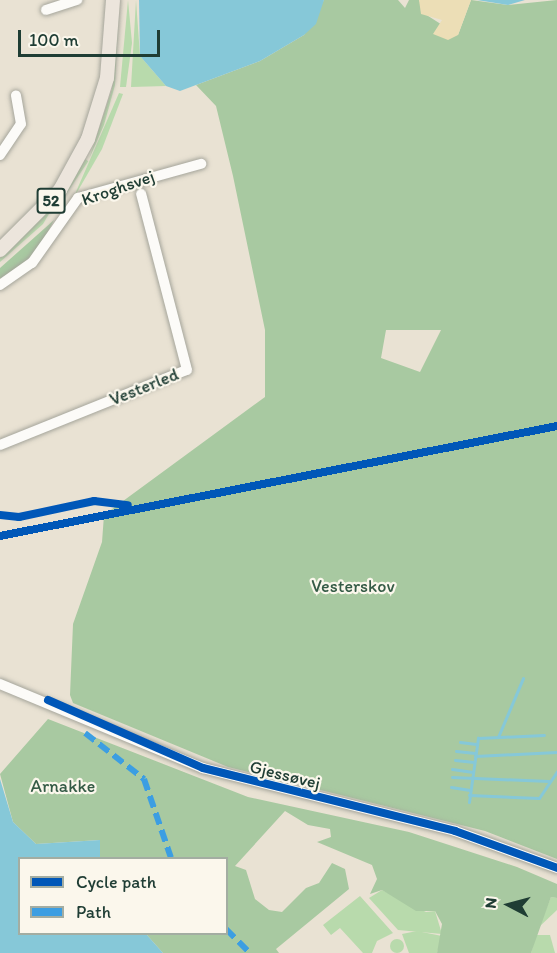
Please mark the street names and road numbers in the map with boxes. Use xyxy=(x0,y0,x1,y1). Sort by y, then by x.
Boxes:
street label: Kroghsvej xyxy=(79,165,157,211)
road number: 52 xyxy=(36,188,66,214)
street label: Vesterled xyxy=(106,363,182,411)
street label: Gjessøvej xyxy=(247,756,323,794)

